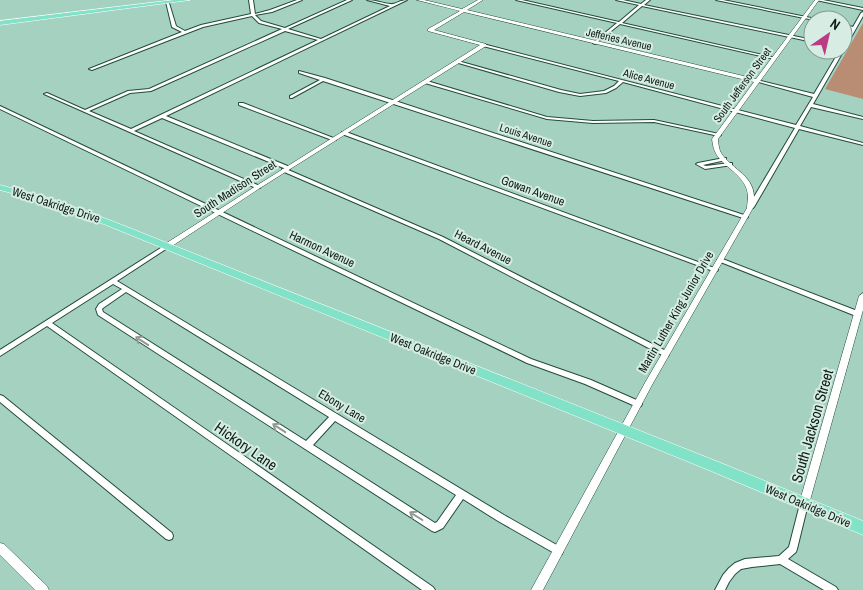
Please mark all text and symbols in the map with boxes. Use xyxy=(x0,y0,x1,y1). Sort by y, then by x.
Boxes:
north arrow xyxy=(803,10,853,60)
text: N xyxy=(827,14,844,34)
street label: Jefferies Avenue xyxy=(585,25,653,53)
street label: South Jefferson Street xyxy=(710,44,774,125)
street label: Alice Avenue xyxy=(621,65,676,93)
street label: Louis Avenue xyxy=(498,120,554,150)
street label: South Madison Street xyxy=(191,156,279,222)
street label: Gowan Avenue xyxy=(499,172,567,210)
street label: West Oakridge Drive xyxy=(10,183,102,227)
street label: Heard Avenue xyxy=(452,226,514,268)
street label: Harmon Avenue xyxy=(287,227,357,271)
street label: Martin Luther King Junior Drive xyxy=(635,248,717,376)
street label: West Oakridge Drive xyxy=(387,329,479,379)
one-way arrow xyxy=(136,336,150,346)
street label: South Jackson Street xyxy=(786,366,838,485)
street label: Ebony Lane xyxy=(315,386,369,426)
street label: Hickory Lane xyxy=(210,417,282,475)
one-way arrow xyxy=(273,423,287,433)
street label: West Oakridge Drive xyxy=(763,481,853,531)
one-way arrow xyxy=(409,511,423,521)

